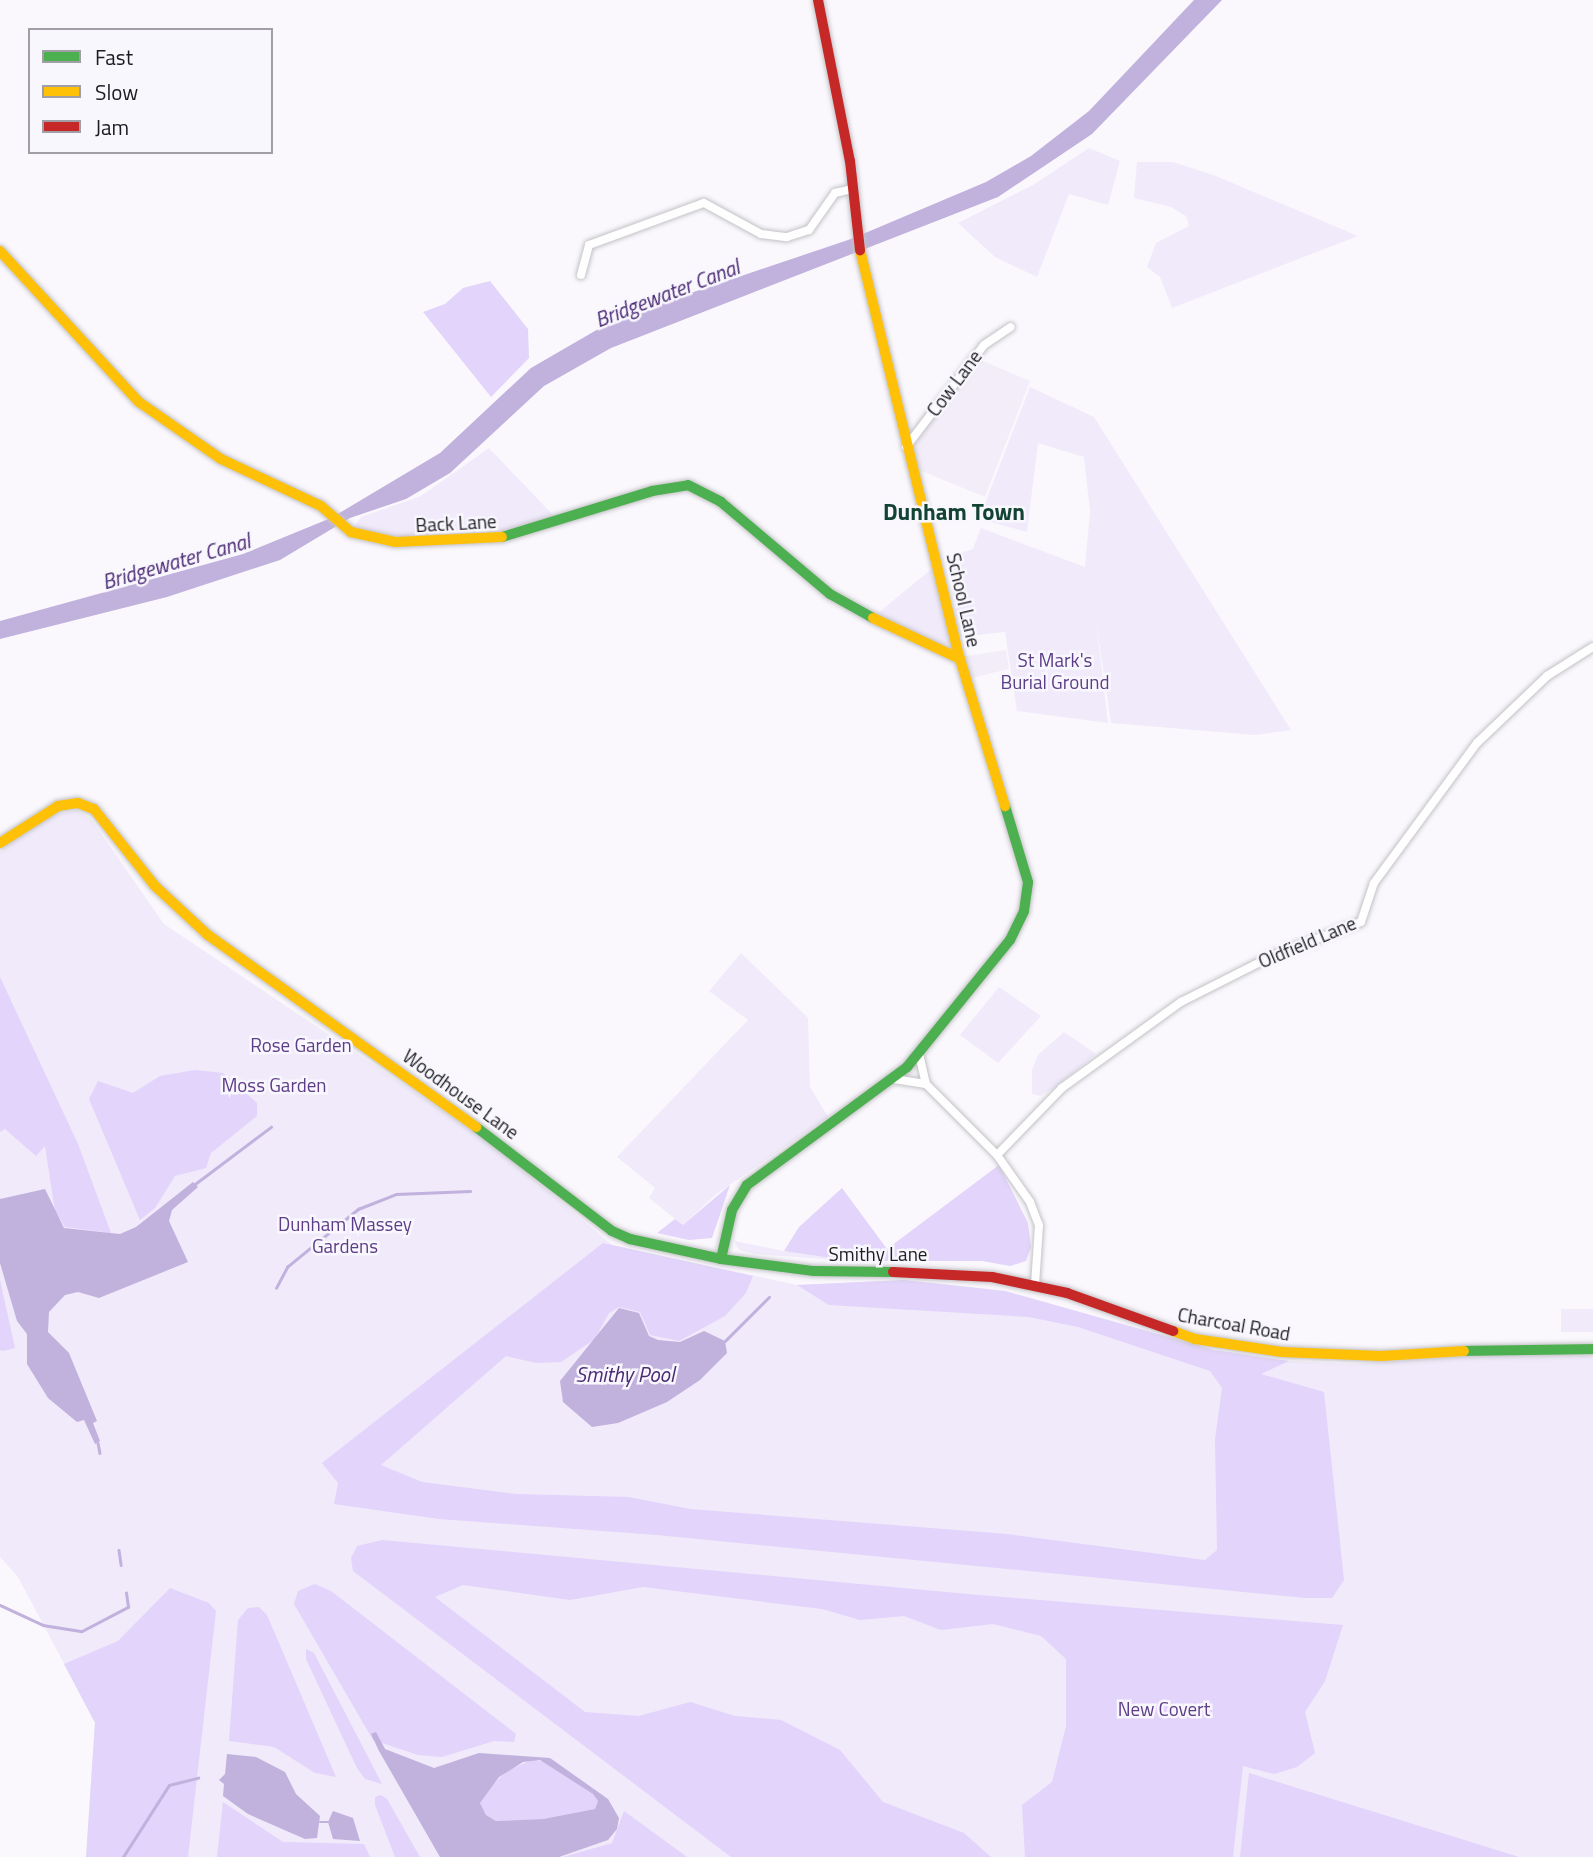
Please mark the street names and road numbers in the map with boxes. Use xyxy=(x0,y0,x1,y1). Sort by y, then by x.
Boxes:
street label: Cow Lane xyxy=(922,345,986,421)
street label: Back Lane xyxy=(415,509,497,537)
street label: School Lane xyxy=(942,551,986,649)
street label: Oldfield Lane xyxy=(1255,911,1359,973)
street label: Woodhouse Lane xyxy=(399,1044,523,1144)
street label: Smithy Lane xyxy=(829,1243,927,1265)
street label: Charcoal Road xyxy=(1176,1303,1292,1345)

